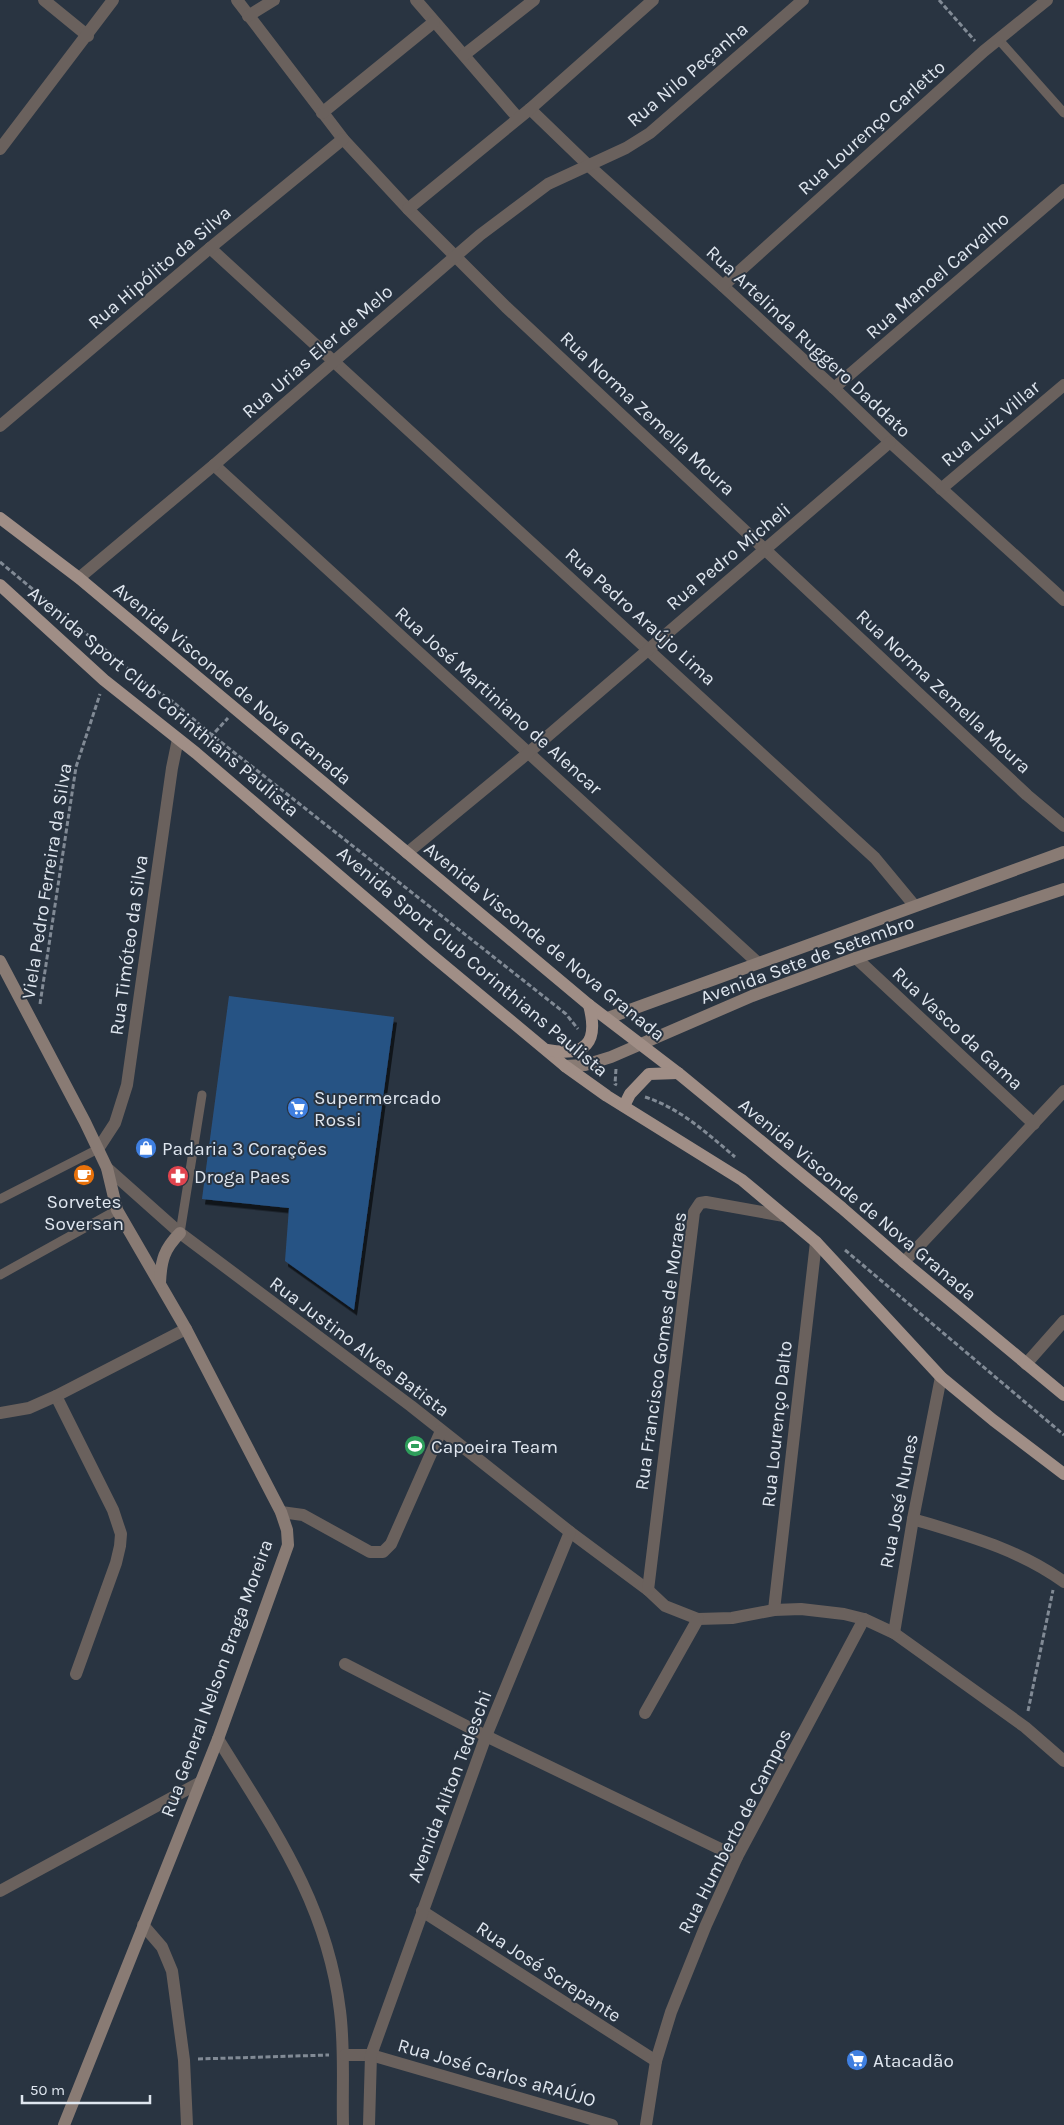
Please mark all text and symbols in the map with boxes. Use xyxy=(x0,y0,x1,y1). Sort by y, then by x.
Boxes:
street label: Rua Nilo Peçanha xyxy=(623,18,753,132)
street label: Rua Lourenço Carletto xyxy=(794,56,950,200)
street label: Rua Hipólito da Silva xyxy=(84,202,236,334)
street label: Rua Manoel Carvalho xyxy=(862,208,1014,344)
street label: Rua Artelinda Ruggero Daddato xyxy=(702,241,915,442)
street label: Rua Urias Eler de Melo xyxy=(238,280,397,423)
street label: Rua Norma Zemella Moura xyxy=(556,327,739,500)
street label: Rua Luiz Villar xyxy=(937,376,1045,471)
street label: Rua Pedro Micheli xyxy=(662,498,795,615)
street label: Rua Pedro Araújo Lima xyxy=(561,543,720,690)
street label: Avenida Visconde de Nova Granada xyxy=(109,578,356,790)
street label: Avenida Sport Club Corinthians Paulista xyxy=(23,582,303,822)
street label: Rua José Martiniano de Alencar xyxy=(390,602,606,800)
street label: Rua Norma Zemella Moura xyxy=(852,605,1035,778)
street label: Viela Pedro Ferreira da Silva xyxy=(17,762,77,1001)
street label: Avenida Visconde de Nova Granada xyxy=(420,838,669,1046)
street label: Avenida Sport Club Corinthians Paulista xyxy=(332,842,612,1082)
street label: Rua Timóteo da Silva xyxy=(105,854,153,1037)
street label: Avenida Sete de Setembro xyxy=(697,911,917,1009)
street label: Rua Vasco da Gama xyxy=(887,963,1027,1095)
place label: Supermercado Rossi xyxy=(314,1087,441,1131)
street label: Avenida Visconde de Nova Granada xyxy=(734,1094,981,1306)
supermarket icon: Supermercado Rossi xyxy=(286,1096,310,1120)
shop icon: Padaria 3 Corações xyxy=(134,1136,158,1160)
place label: Padaria 3 Corações xyxy=(162,1138,327,1160)
cafe icon: Sorvetes Soversan xyxy=(72,1163,96,1187)
pharmacy icon: Droga Paes xyxy=(166,1164,190,1188)
place label: Droga Paes xyxy=(194,1166,290,1188)
place label: Sorvetes Soversan xyxy=(44,1191,124,1235)
street label: Rua Francisco Gomes de Moraes xyxy=(631,1211,691,1492)
street label: Rua Justino Alves Batista xyxy=(265,1272,454,1422)
street label: Rua Lourenço Dalto xyxy=(757,1340,797,1509)
street label: Rua José Nunes xyxy=(875,1432,923,1570)
sports icon: Capoeira Team xyxy=(403,1434,427,1458)
place label: Capoeira Team xyxy=(431,1436,558,1458)
street label: Rua General Nelson Braga Moreira xyxy=(156,1537,278,1820)
street label: Avenida Ailton Tedeschi xyxy=(403,1687,497,1886)
street label: Rua Humberto de Campos xyxy=(674,1725,796,1938)
street label: Rua José Screpante xyxy=(472,1917,625,2027)
street label: Rua José Carlos aRAÚJO xyxy=(395,2033,599,2112)
supermarket icon: Atacadão xyxy=(845,2048,869,2072)
place label: Atacadão xyxy=(873,2050,954,2072)
scale bar xyxy=(22,2072,150,2104)
text: 50 m xyxy=(30,2081,65,2099)

